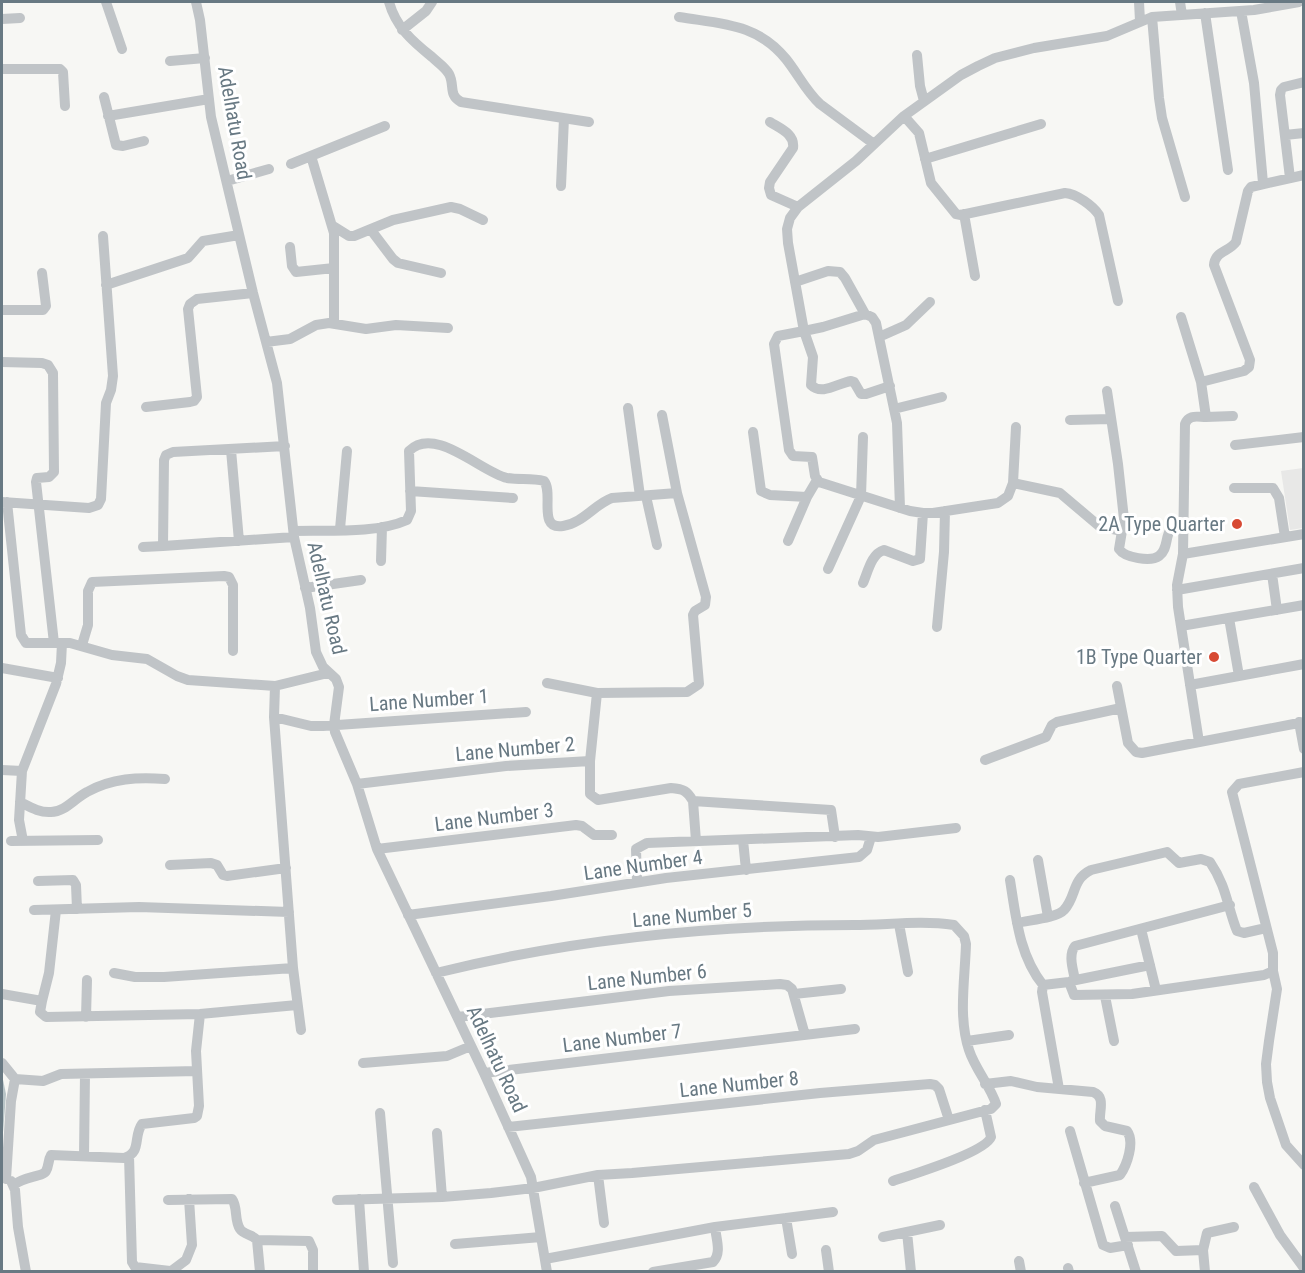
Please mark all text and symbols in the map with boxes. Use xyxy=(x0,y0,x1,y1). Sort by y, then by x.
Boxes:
street label: Adelhatu Road xyxy=(213,64,257,182)
place label: 2A Type Quarter xyxy=(1098,512,1225,536)
marker: 2A Type Quarter xyxy=(1230,517,1244,531)
street label: Adelhatu Road xyxy=(302,539,352,657)
place label: 1B Type Quarter xyxy=(1076,645,1202,669)
marker: 1B Type Quarter xyxy=(1207,650,1221,664)
street label: Lane Number 1 xyxy=(368,684,490,716)
street label: Lane Number 2 xyxy=(454,732,576,766)
street label: Lane Number 3 xyxy=(433,798,555,836)
street label: Lane Number 4 xyxy=(582,845,704,885)
street label: Lane Number 5 xyxy=(631,898,753,932)
street label: Lane Number 6 xyxy=(586,959,708,995)
street label: Adelhatu Road xyxy=(462,1002,532,1116)
street label: Lane Number 7 xyxy=(561,1019,683,1057)
street label: Lane Number 8 xyxy=(678,1066,800,1102)

